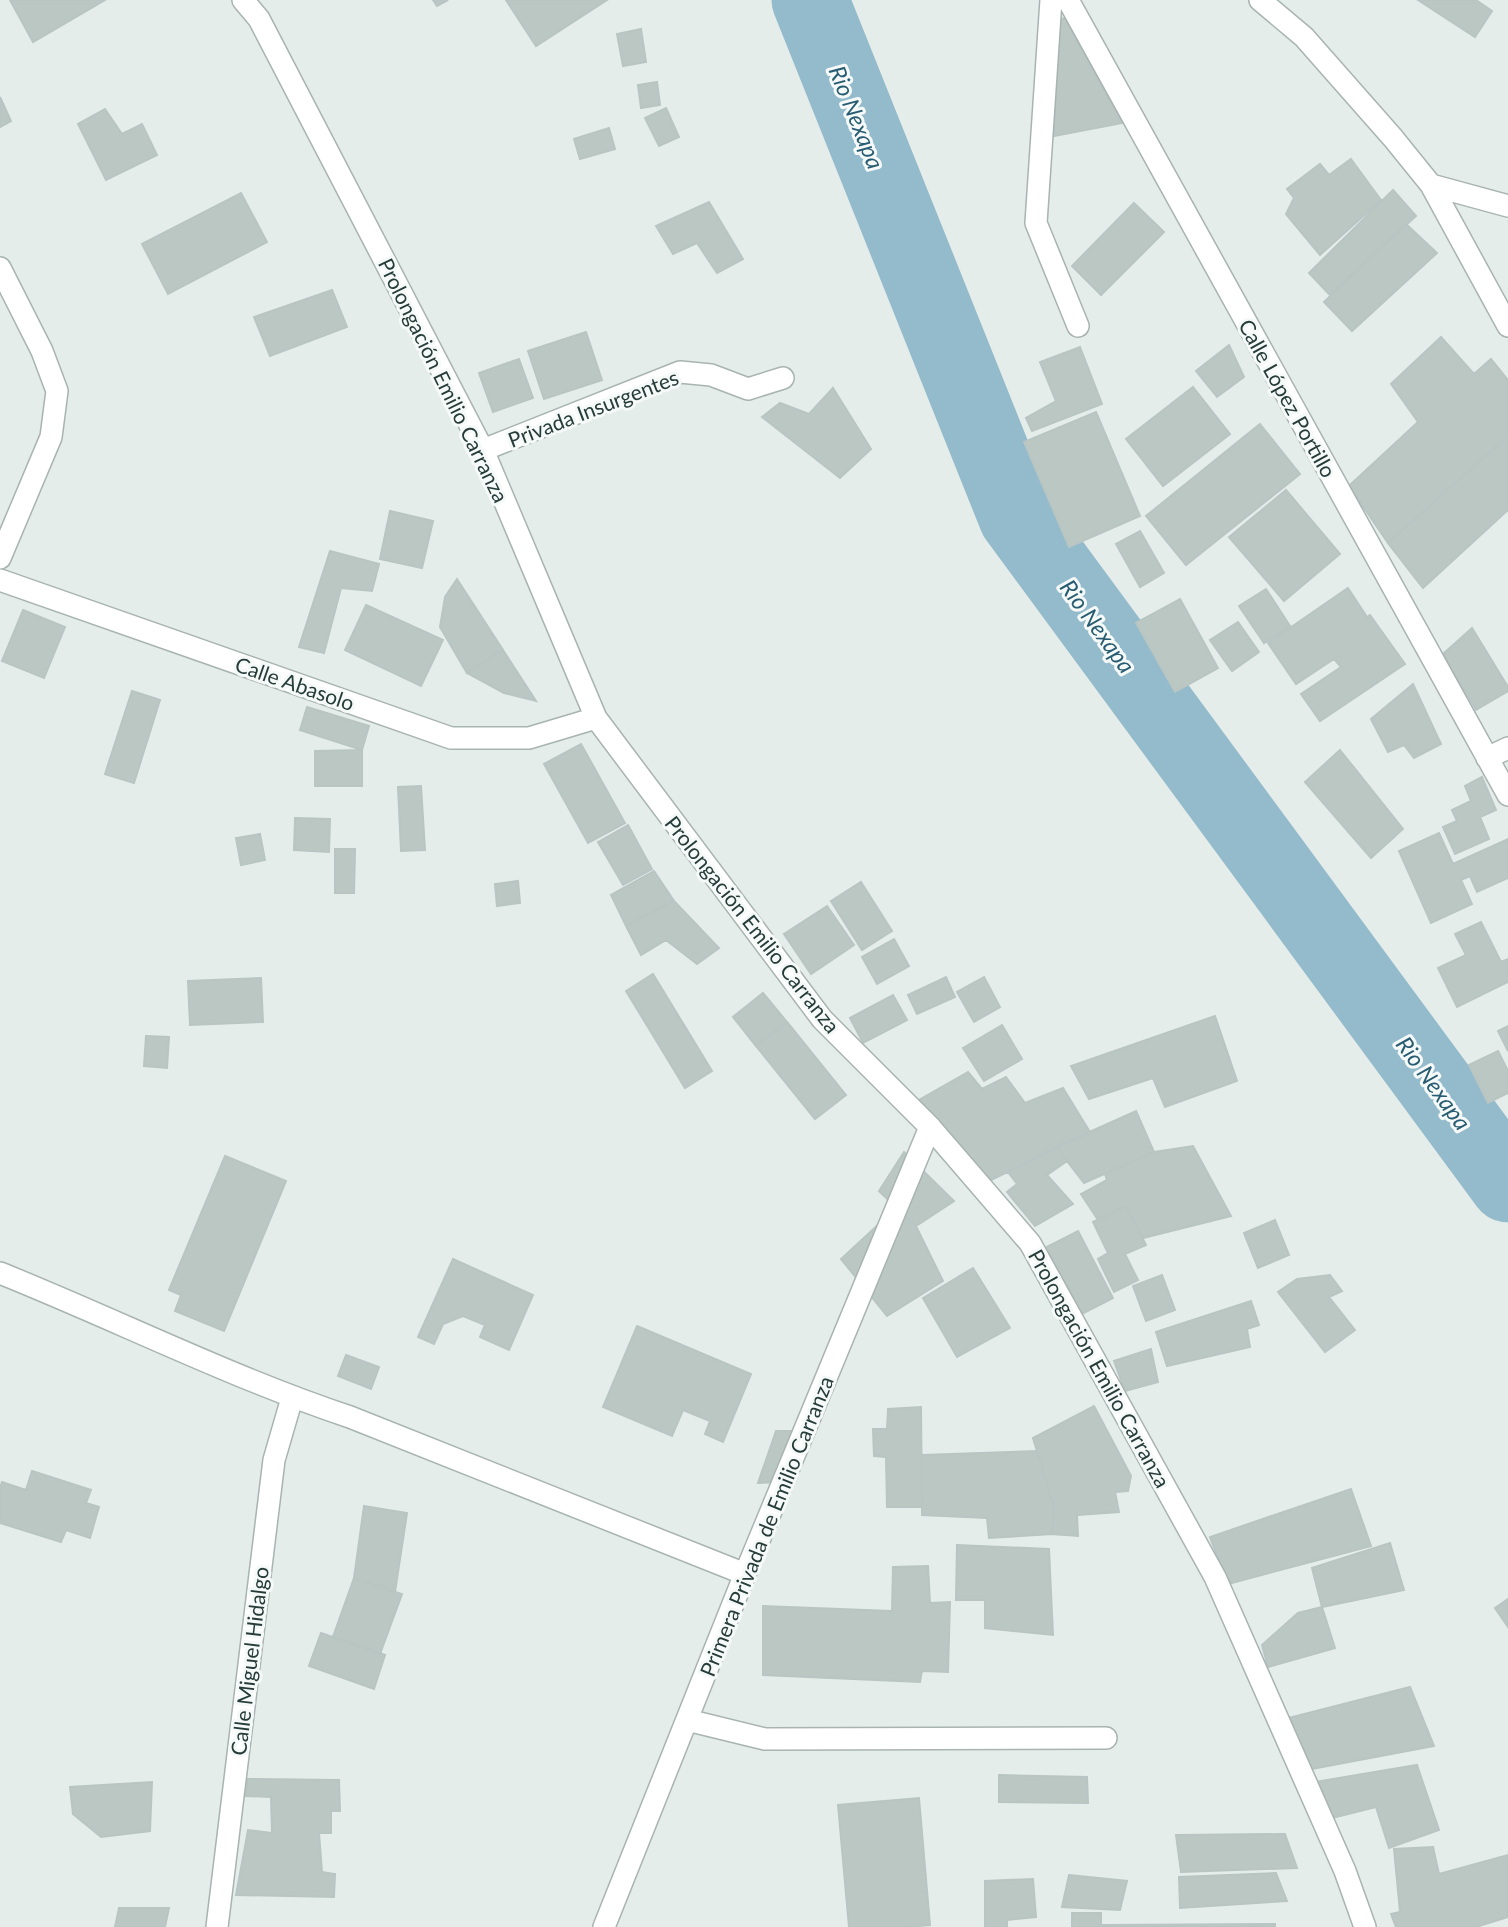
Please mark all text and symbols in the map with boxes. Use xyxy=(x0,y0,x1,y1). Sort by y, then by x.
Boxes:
water label: Rio Nexapa xyxy=(824,61,890,173)
street label: Prolongación Emilio Carranza xyxy=(374,254,514,506)
street label: Calle López Portillo xyxy=(1234,315,1342,481)
street label: Privada Insurgentes xyxy=(504,364,682,452)
water label: Rio Nexapa xyxy=(1055,574,1141,678)
street label: Calle Abasolo xyxy=(232,651,358,715)
street label: Prolongación Emilio Carranza xyxy=(660,810,846,1038)
water label: Rio Nexapa xyxy=(1391,1031,1477,1135)
street label: Prolongación Emilio Carranza xyxy=(1024,1244,1176,1492)
street label: Primera Privada de Emilio Carranza xyxy=(694,1372,838,1680)
street label: Calle Miguel Hidalgo xyxy=(225,1565,273,1757)

